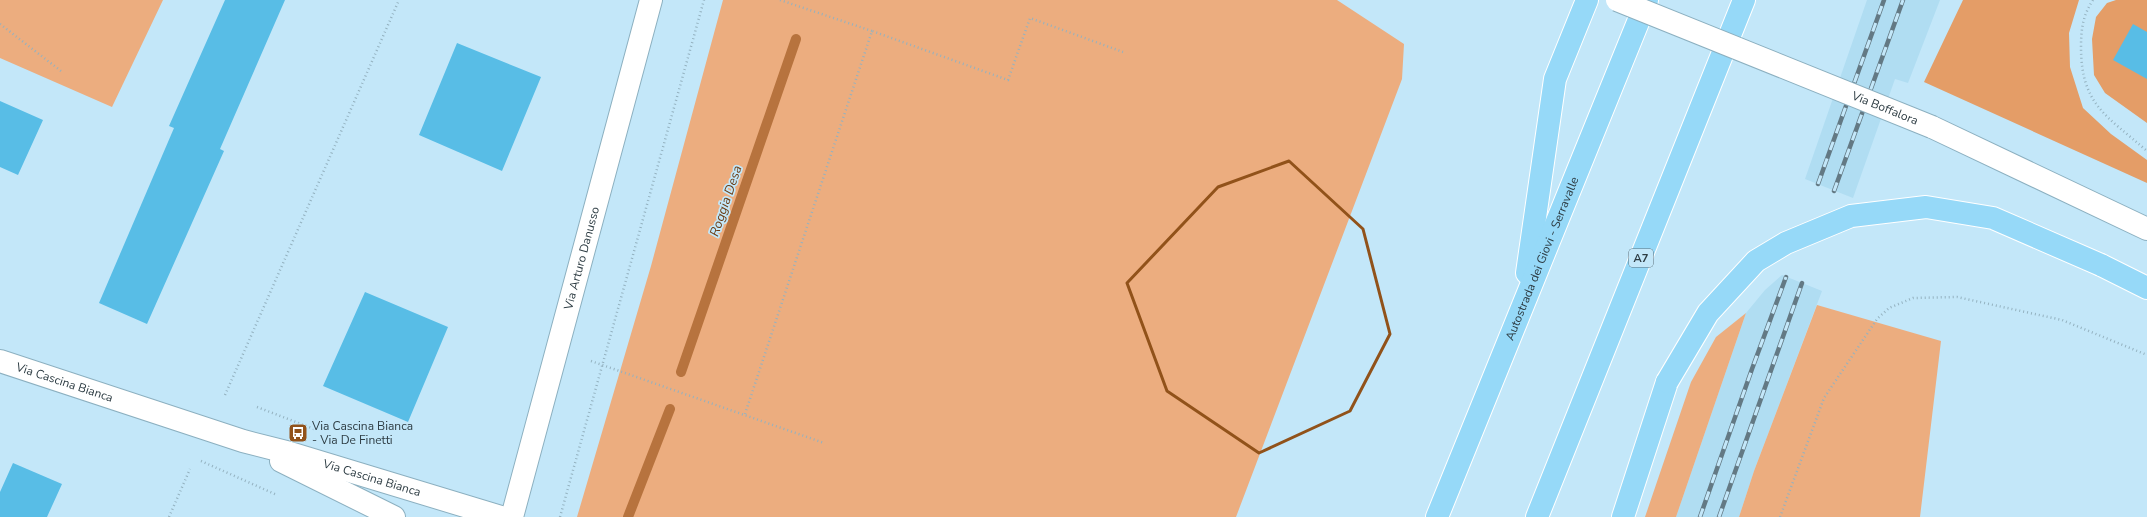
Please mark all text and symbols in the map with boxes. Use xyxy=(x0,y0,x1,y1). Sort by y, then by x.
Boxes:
street label: Via Boffalora xyxy=(1849,87,1921,129)
water label: Roggia Desa xyxy=(705,163,747,239)
street label: Autostrada dei Giovi - Serravalle xyxy=(1502,174,1582,343)
street label: Via Arturo Danusso xyxy=(560,205,603,312)
road number: A7 xyxy=(1629,249,1653,267)
street label: Via Cascina Bianca xyxy=(13,359,115,406)
place label: Via Cascina Bianca - Via De Finetti xyxy=(311,418,413,448)
bus stop icon: Via Cascina Bianca - Via De Finetti xyxy=(287,422,309,444)
street label: Via Cascina Bianca xyxy=(320,455,423,500)

